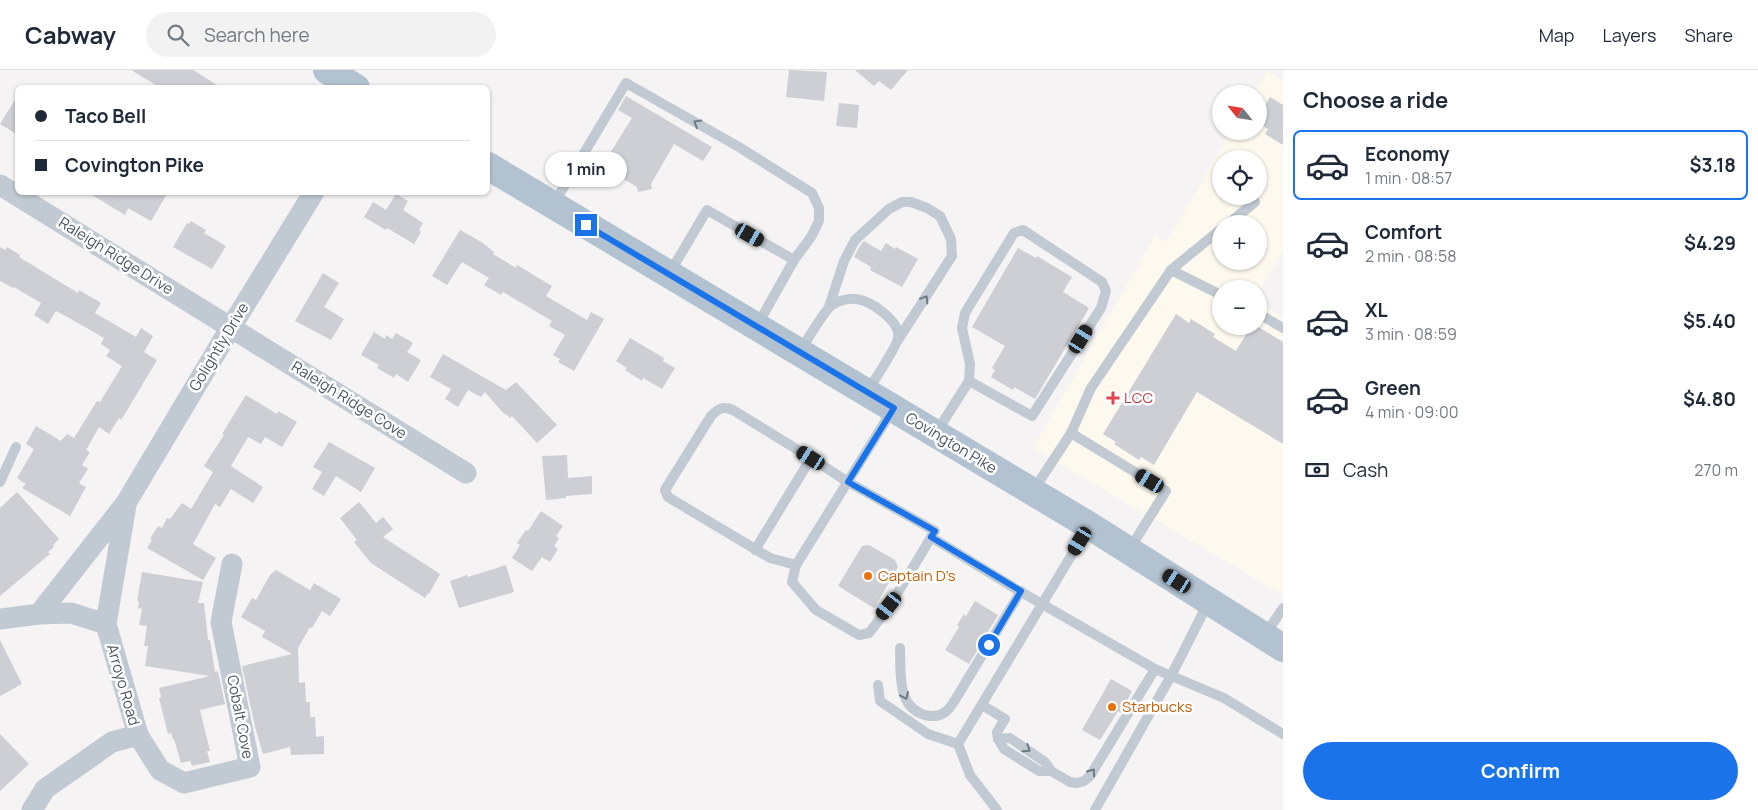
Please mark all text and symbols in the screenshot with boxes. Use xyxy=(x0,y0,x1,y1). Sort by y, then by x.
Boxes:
search box xyxy=(146,12,496,57)
text: Cabway xyxy=(25,18,116,51)
icon: search xyxy=(164,21,192,49)
text: Search here xyxy=(204,22,310,48)
text: Map xyxy=(1539,23,1574,47)
text: Layers xyxy=(1602,23,1656,47)
text: Share xyxy=(1684,23,1733,47)
north arrow xyxy=(1212,85,1268,140)
map controls xyxy=(1212,85,1267,335)
text: Choose a ride xyxy=(1303,85,1448,115)
text: Taco Bell xyxy=(65,103,146,129)
one-way arrow xyxy=(693,120,702,130)
text: Economy xyxy=(1365,141,1449,167)
icon: car xyxy=(1305,143,1350,188)
button: locate xyxy=(1212,150,1267,205)
text: Covington Pike xyxy=(65,152,204,178)
callout: 1 min xyxy=(545,152,627,188)
text: $3.18 xyxy=(1690,152,1736,178)
text: 1 min xyxy=(566,158,606,180)
text: 1 min · 08:57 xyxy=(1365,167,1452,189)
street label: Raleigh Ridge Drive xyxy=(55,212,178,300)
route end xyxy=(575,214,597,236)
button: + xyxy=(1212,215,1267,270)
text: Comfort xyxy=(1365,219,1442,245)
car xyxy=(733,221,766,249)
icon: car xyxy=(1305,221,1350,266)
text: $4.29 xyxy=(1684,230,1736,256)
text: 2 min · 08:58 xyxy=(1365,245,1457,267)
button: − xyxy=(1212,280,1267,335)
one-way arrow xyxy=(918,295,928,304)
text: XL xyxy=(1365,297,1388,323)
street label: Golightly Drive xyxy=(184,298,253,395)
icon: car xyxy=(1305,299,1350,344)
text: $5.40 xyxy=(1683,308,1736,334)
car xyxy=(1066,322,1095,356)
text: 3 min · 08:59 xyxy=(1365,323,1457,345)
street label: Raleigh Ridge Cove xyxy=(288,356,411,444)
text: Green xyxy=(1365,375,1421,401)
icon: car xyxy=(1305,377,1350,422)
text: $4.80 xyxy=(1683,386,1736,412)
place label: LCC xyxy=(1124,387,1153,408)
marker: LCC xyxy=(1106,391,1120,405)
text: 4 min · 09:00 xyxy=(1365,401,1458,423)
street label: Covington Pike xyxy=(902,407,1001,478)
car xyxy=(794,444,827,472)
icon: cash xyxy=(1303,456,1331,484)
text: Cash xyxy=(1343,457,1388,483)
text: 270 m xyxy=(1694,459,1738,481)
car xyxy=(1133,467,1166,495)
car xyxy=(1065,524,1094,558)
place label: Captain D's xyxy=(878,565,956,586)
car xyxy=(1160,567,1193,595)
marker: Captain D's xyxy=(862,570,874,582)
car xyxy=(873,590,904,622)
route start xyxy=(978,634,1000,656)
street label: Arroyo Road xyxy=(102,642,145,728)
street label: Cobalt Cove xyxy=(222,673,259,761)
one-way arrow xyxy=(899,691,910,700)
place label: Starbucks xyxy=(1122,696,1192,717)
marker: Starbucks xyxy=(1106,701,1118,713)
button: Confirm xyxy=(1303,742,1738,800)
one-way arrow xyxy=(1021,743,1031,752)
one-way arrow xyxy=(1086,768,1095,778)

